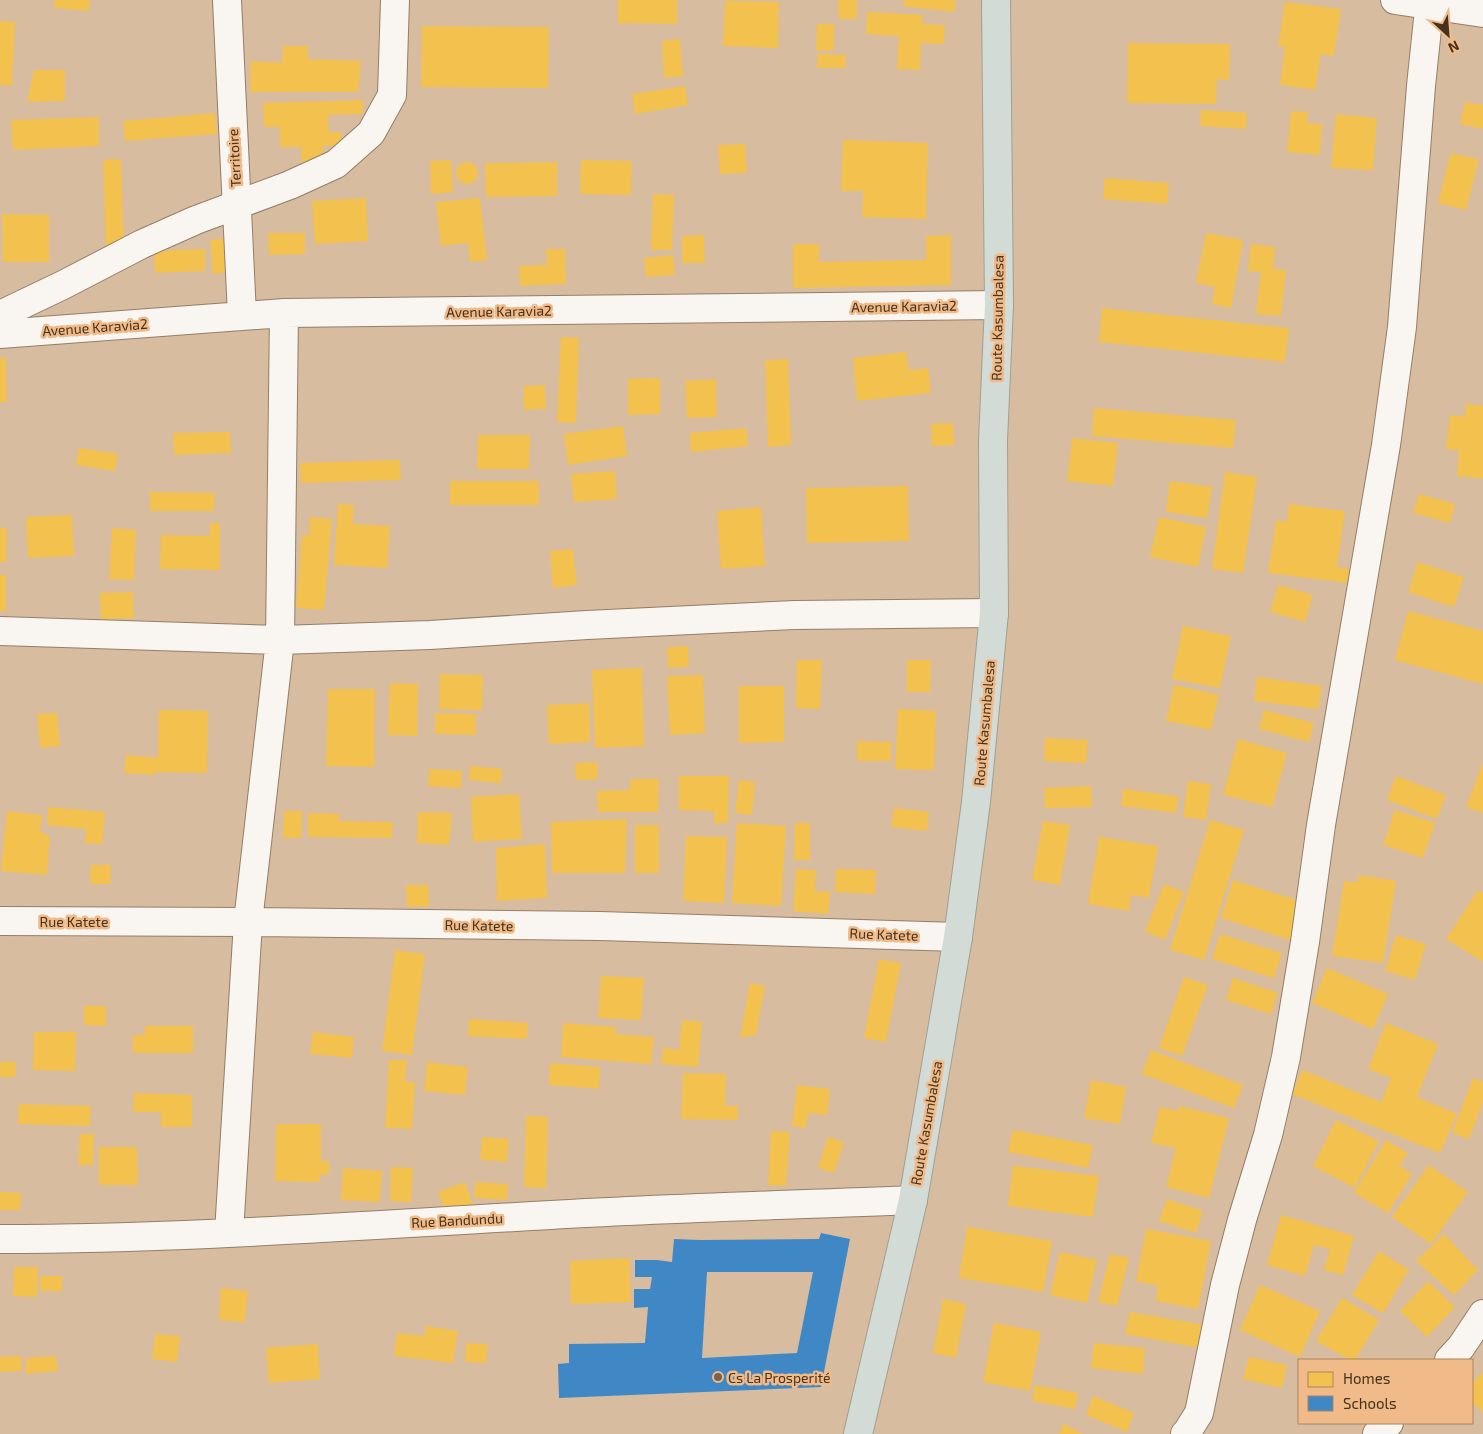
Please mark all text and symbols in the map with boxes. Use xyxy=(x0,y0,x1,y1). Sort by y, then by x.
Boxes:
north arrow xyxy=(1423,10,1473,60)
text: N xyxy=(1446,37,1462,57)
street label: Territoire xyxy=(224,128,244,188)
street label: Route Kasumbalesa xyxy=(987,255,1007,381)
street label: Avenue Karavia2 xyxy=(851,297,957,315)
street label: Avenue Karavia2 xyxy=(446,302,552,320)
street label: Avenue Karavia2 xyxy=(42,315,148,339)
street label: Route Kasumbalesa xyxy=(970,660,998,786)
street label: Rue Katete xyxy=(40,913,108,930)
street label: Rue Katete xyxy=(444,916,514,934)
street label: Rue Katete xyxy=(849,924,919,944)
street label: Route Kasumbalesa xyxy=(907,1060,945,1186)
street label: Rue Bandundu xyxy=(411,1209,503,1231)
legend xyxy=(1298,1359,1473,1424)
place label: Cs La Prosperité xyxy=(728,1369,831,1386)
text: Homes xyxy=(1343,1369,1390,1387)
marker: Cs La Prosperité xyxy=(712,1371,724,1383)
text: Schools xyxy=(1343,1394,1397,1412)

